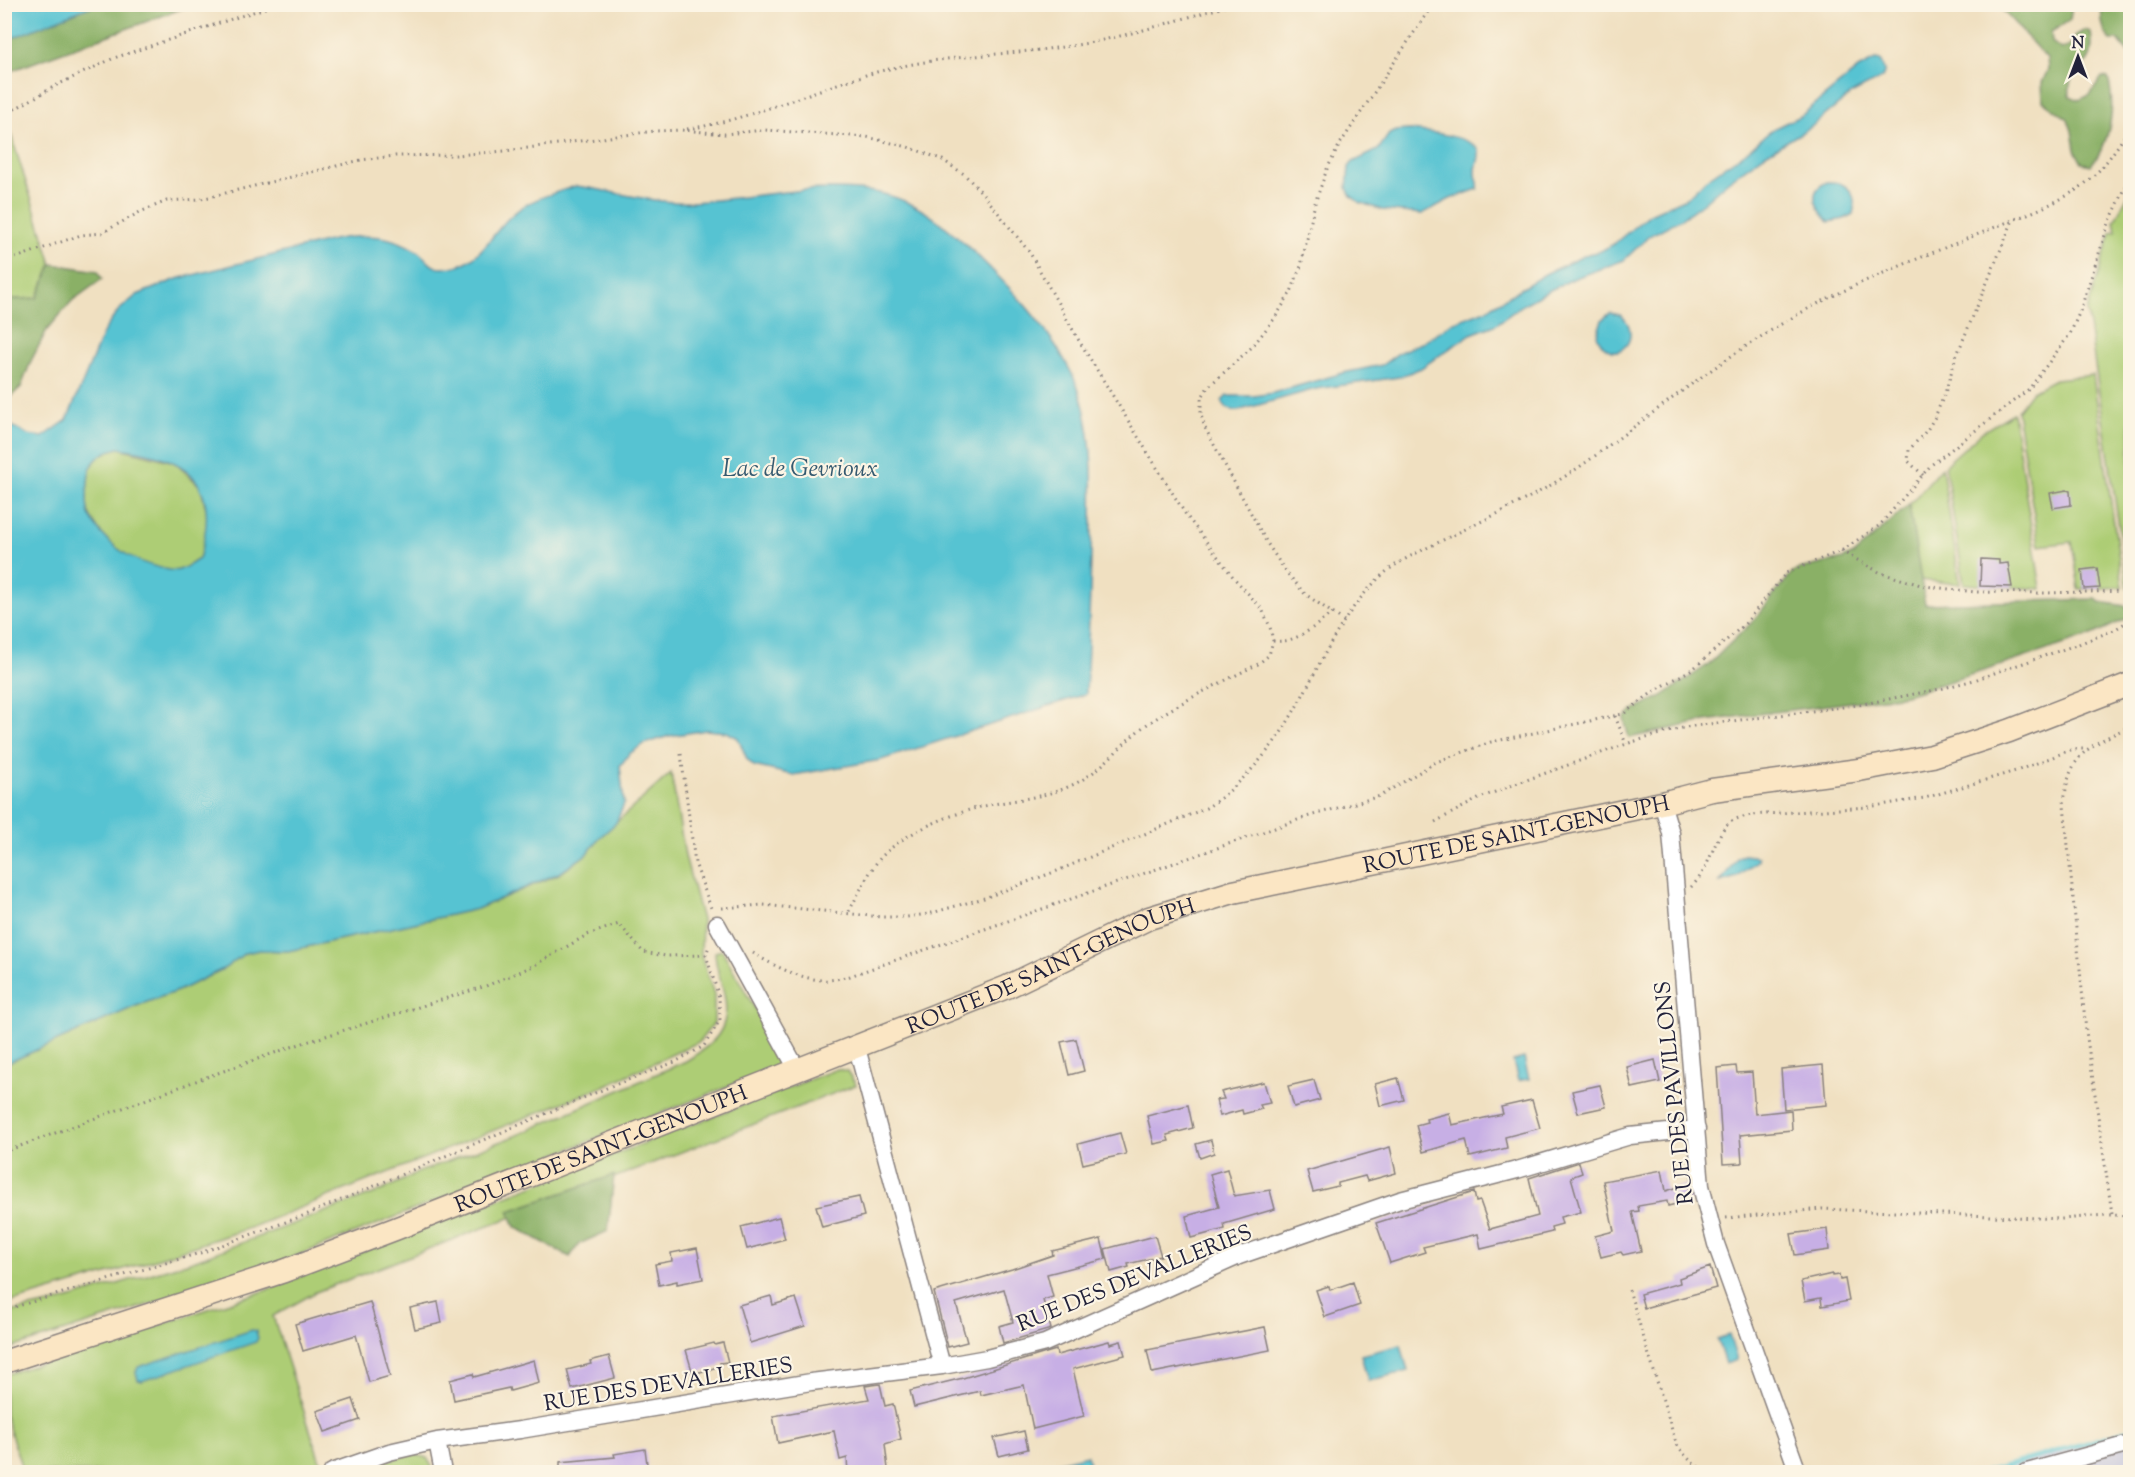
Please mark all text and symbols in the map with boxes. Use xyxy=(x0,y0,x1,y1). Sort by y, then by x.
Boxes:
north arrow xyxy=(2048,27,2108,87)
text: N xyxy=(2072,33,2085,56)
water label: Lac de Gevrioux xyxy=(722,453,878,487)
street label: ROUTE DE SAINT-GENOUPH xyxy=(1360,789,1673,884)
street label: ROUTE DE SAINT-GENOUPH xyxy=(902,892,1200,1044)
street label: RUE DES PAVILLONS xyxy=(1648,979,1704,1206)
street label: ROUTE DE SAINT-GENOUPH xyxy=(450,1078,753,1223)
street label: RUE DES DEVALLERIES xyxy=(1013,1218,1258,1342)
street label: RUE DES DEVALLERIES xyxy=(542,1350,795,1421)

